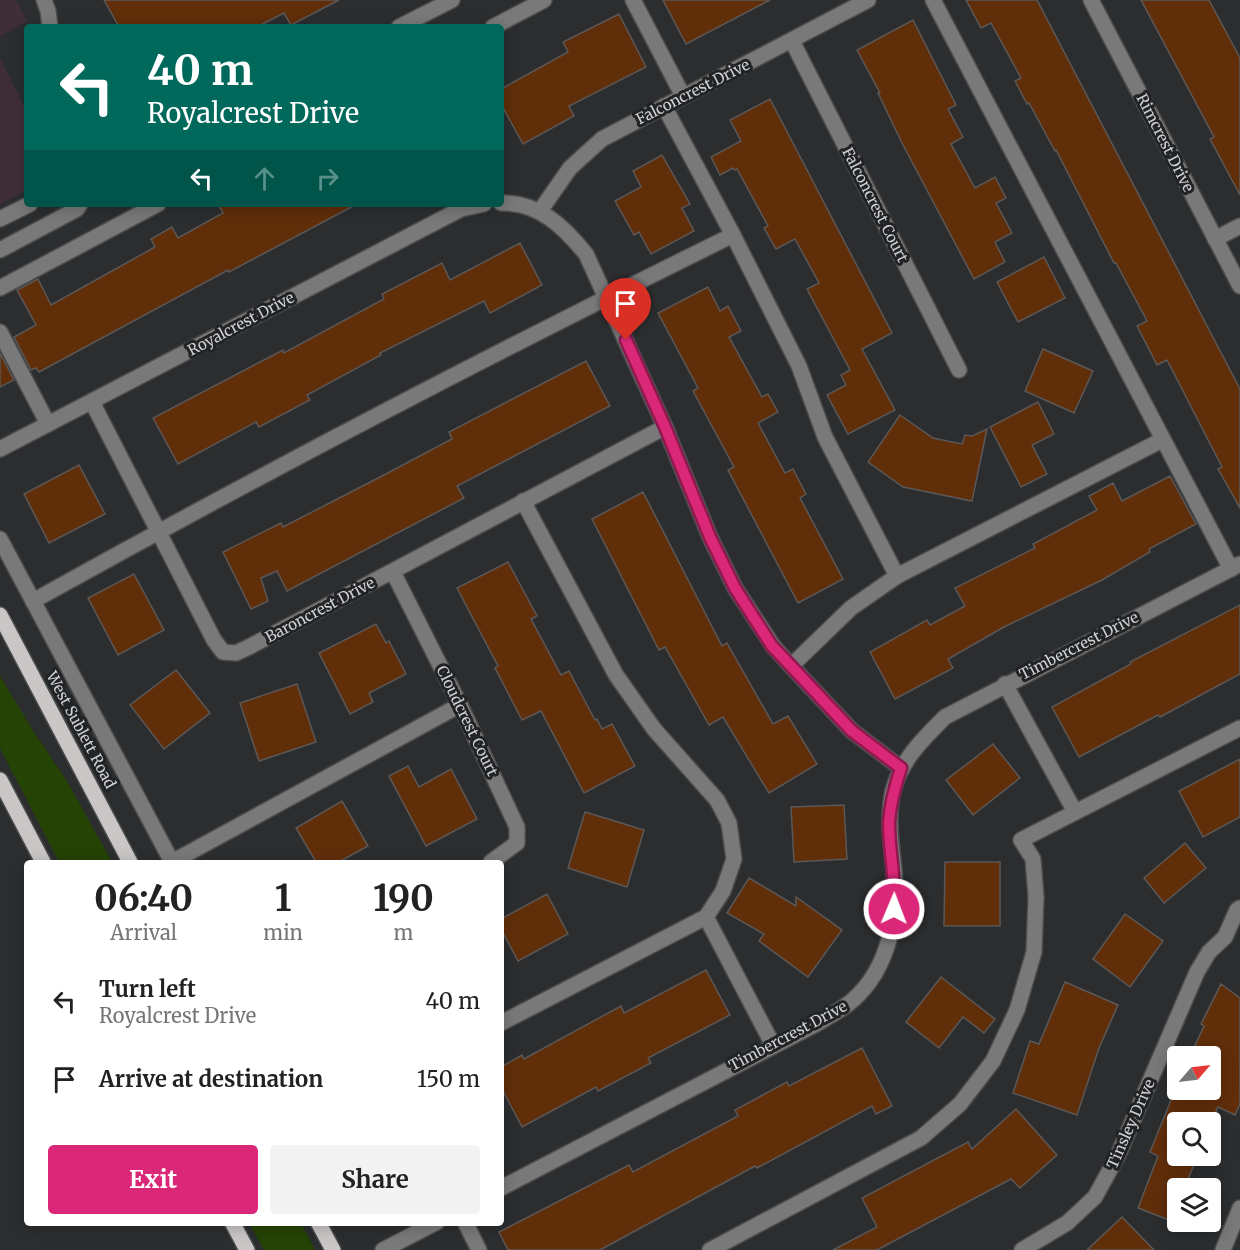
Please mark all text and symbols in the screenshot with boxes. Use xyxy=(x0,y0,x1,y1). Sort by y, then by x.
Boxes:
text: 40 m xyxy=(147,44,253,96)
icon: left xyxy=(48,48,126,126)
street label: Falconcrest Drive xyxy=(633,55,753,128)
street label: Rimcrest Drive xyxy=(1133,90,1198,195)
text: Royalcrest Drive xyxy=(147,96,359,130)
street label: Falconcrest Court xyxy=(838,144,913,265)
icon: left xyxy=(185,162,218,195)
icon: ahead xyxy=(248,162,281,195)
icon: right xyxy=(311,162,344,195)
pin xyxy=(600,278,651,340)
street label: Royalcrest Drive xyxy=(184,287,297,360)
icon: arrive xyxy=(609,287,642,320)
street label: Baroncrest Drive xyxy=(262,573,378,646)
street label: Timbercrest Drive xyxy=(1016,607,1142,684)
street label: Cloudcrest Court xyxy=(432,662,502,779)
street label: West Sublett Road xyxy=(42,667,120,792)
text: 06:40 xyxy=(94,876,193,921)
text: 1 xyxy=(275,876,291,921)
text: 190 xyxy=(373,876,434,921)
position arrow xyxy=(862,877,926,941)
text: Arrival xyxy=(110,920,177,945)
text: min xyxy=(263,920,303,945)
text: m xyxy=(393,920,413,945)
text: Turn left xyxy=(99,975,196,1003)
icon: left xyxy=(48,985,81,1018)
text: 40 m xyxy=(425,987,480,1015)
street label: Timbercrest Drive xyxy=(725,996,850,1075)
text: Royalcrest Drive xyxy=(99,1003,256,1028)
north arrow xyxy=(1167,1046,1221,1100)
map controls xyxy=(1167,1046,1221,1232)
icon: arrive xyxy=(48,1063,81,1096)
text: Arrive at destination xyxy=(99,1065,323,1093)
text: 150 m xyxy=(417,1065,480,1093)
street label: Tinsley Drive xyxy=(1102,1076,1159,1172)
button: search xyxy=(1167,1112,1221,1166)
button: Exit xyxy=(48,1145,258,1214)
button: Share xyxy=(270,1145,480,1214)
button: layers xyxy=(1167,1178,1221,1232)

